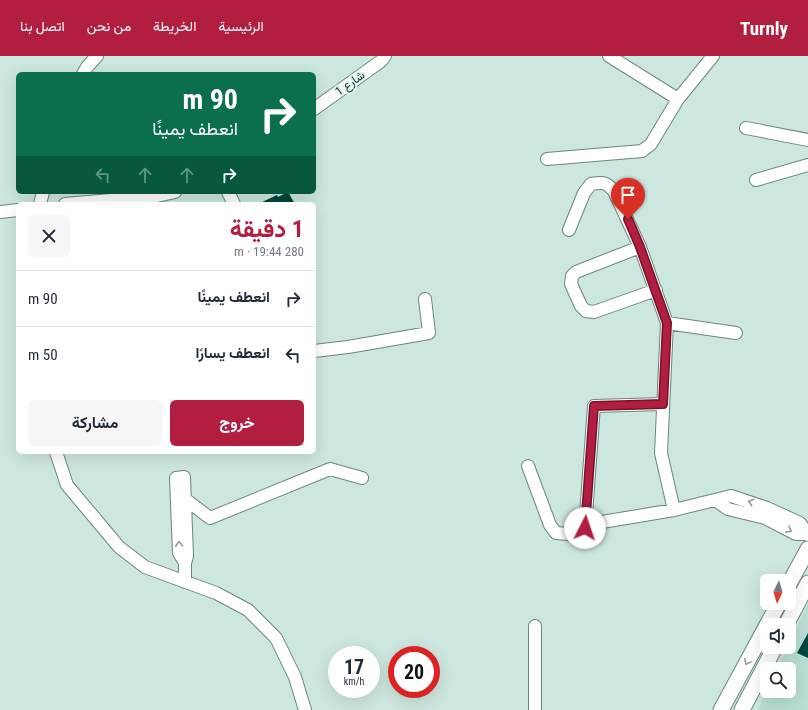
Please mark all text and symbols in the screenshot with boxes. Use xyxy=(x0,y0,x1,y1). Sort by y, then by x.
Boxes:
text: Turnly xyxy=(740,17,788,40)
text: اتصل بنا xyxy=(20,18,65,34)
text: من نحن xyxy=(87,18,131,34)
text: الخريطة xyxy=(153,18,196,34)
text: الرئيسية xyxy=(218,18,264,34)
street label: شارع 1 xyxy=(333,68,369,100)
text: 90 m xyxy=(182,83,238,116)
icon: right xyxy=(252,88,304,140)
text: انعطف يمينًا xyxy=(152,118,238,139)
icon: left xyxy=(92,164,114,186)
icon: ahead xyxy=(134,164,156,186)
icon: ahead xyxy=(176,164,198,186)
icon: right xyxy=(218,164,240,186)
pin xyxy=(611,178,645,219)
icon: arrive xyxy=(617,184,639,206)
button: close xyxy=(28,215,70,257)
text: 1 دقيقة xyxy=(230,215,304,243)
text: 280 m · 19:44 xyxy=(234,244,304,259)
text: انعطف يمينًا xyxy=(197,288,270,306)
icon: right xyxy=(282,288,304,310)
text: 90 m xyxy=(28,290,58,308)
text: انعطف يسارًا xyxy=(196,344,270,362)
icon: left xyxy=(282,344,304,366)
text: 50 m xyxy=(28,346,58,364)
button: مشاركة xyxy=(28,400,162,446)
button: خروج xyxy=(170,400,304,446)
one-way arrow xyxy=(747,498,754,507)
position arrow xyxy=(564,507,606,549)
one-way arrow xyxy=(785,526,792,533)
one-way arrow xyxy=(174,541,183,547)
north arrow xyxy=(760,574,796,610)
map controls xyxy=(760,574,796,698)
button: sound xyxy=(760,618,796,654)
speed limit sign: 20 xyxy=(388,646,440,698)
text: 17 xyxy=(344,655,364,679)
one-way arrow xyxy=(744,658,751,665)
button: search xyxy=(760,662,796,698)
text: km/h xyxy=(344,676,364,687)

